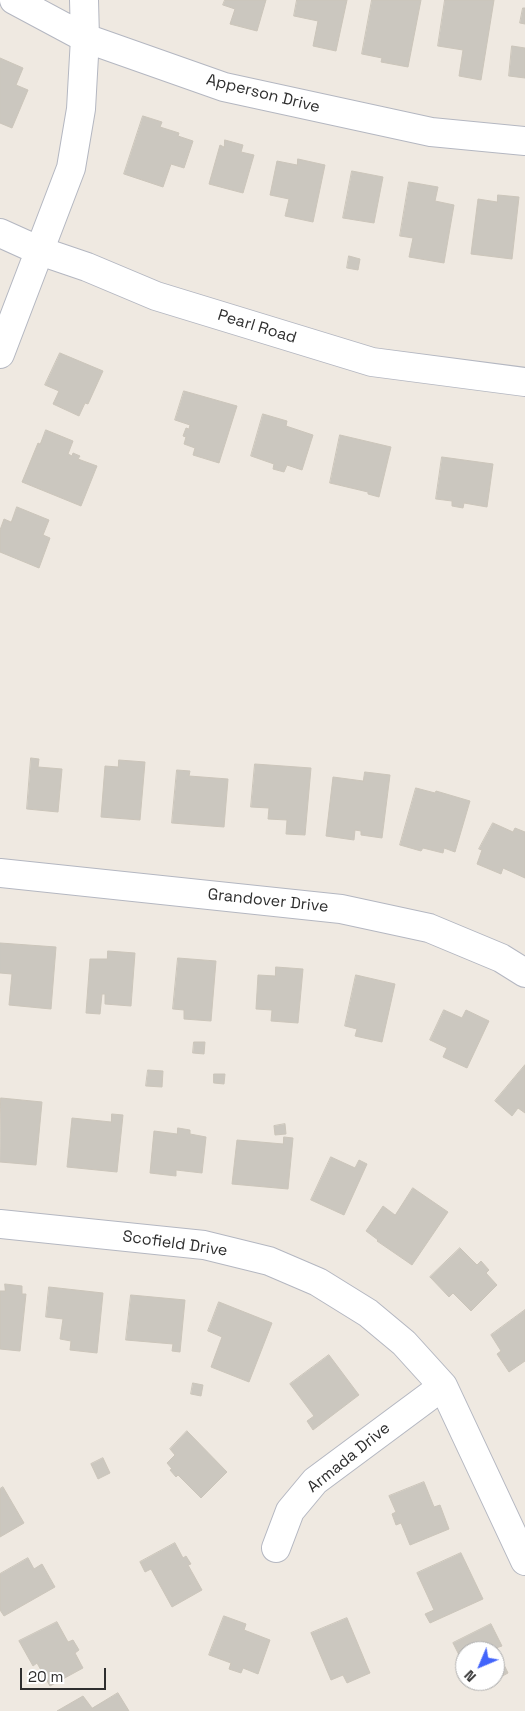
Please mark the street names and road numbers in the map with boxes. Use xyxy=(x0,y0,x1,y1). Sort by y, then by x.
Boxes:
street label: Apperson Drive xyxy=(204,71,322,117)
street label: Pearl Road xyxy=(215,306,299,348)
street label: Grandover Drive xyxy=(207,885,329,917)
street label: Scofield Drive xyxy=(121,1227,229,1261)
street label: Armada Drive xyxy=(304,1419,394,1497)

